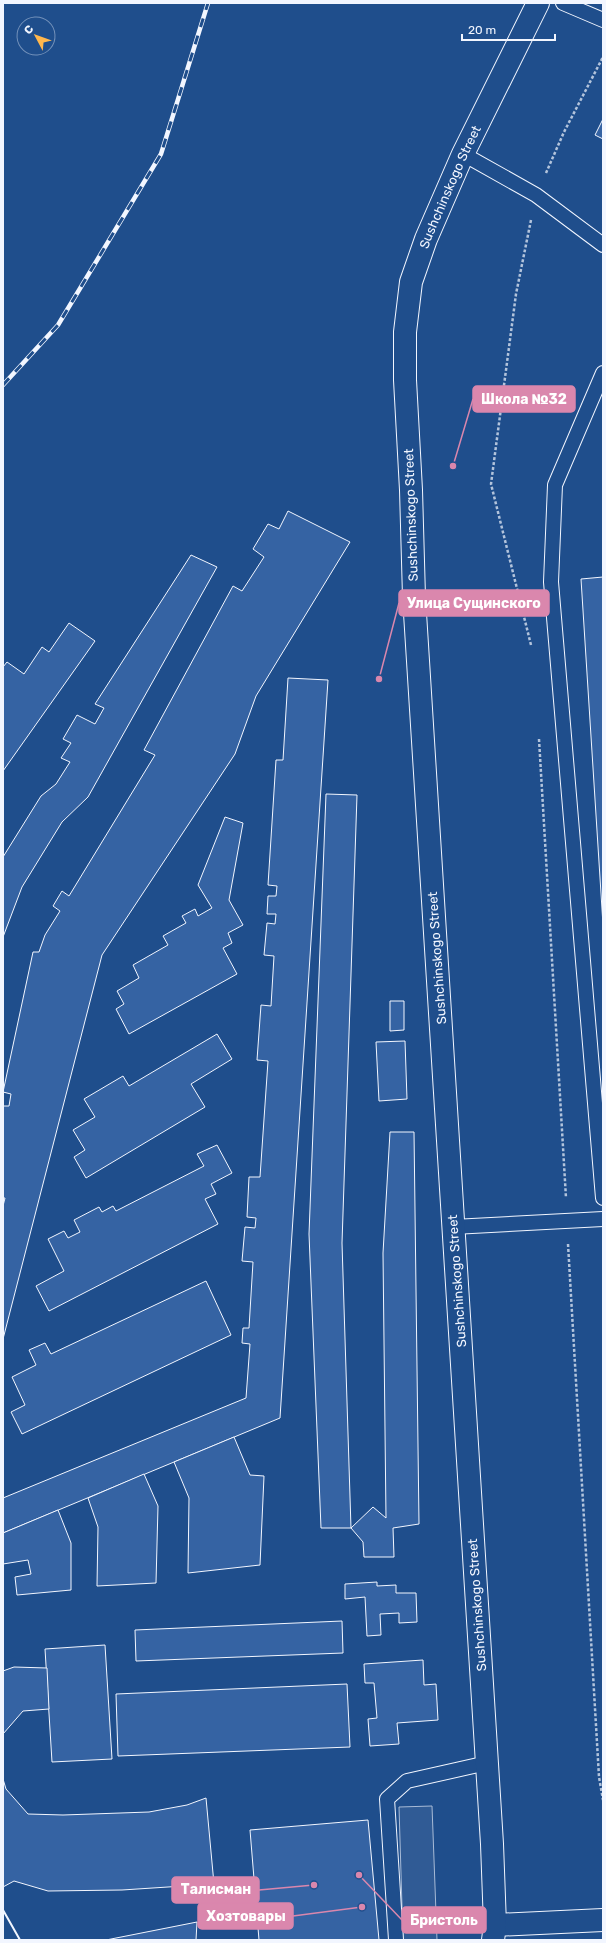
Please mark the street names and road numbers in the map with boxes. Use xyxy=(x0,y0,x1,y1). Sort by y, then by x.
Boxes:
street label: Sushchinskogo Street xyxy=(416,123,484,250)
street label: Sushchinskogo Street xyxy=(401,448,422,582)
street label: Sushchinskogo Street xyxy=(425,891,450,1025)
street label: Sushchinskogo Street xyxy=(445,1214,470,1348)
street label: Sushchinskogo Street xyxy=(465,1538,490,1672)

